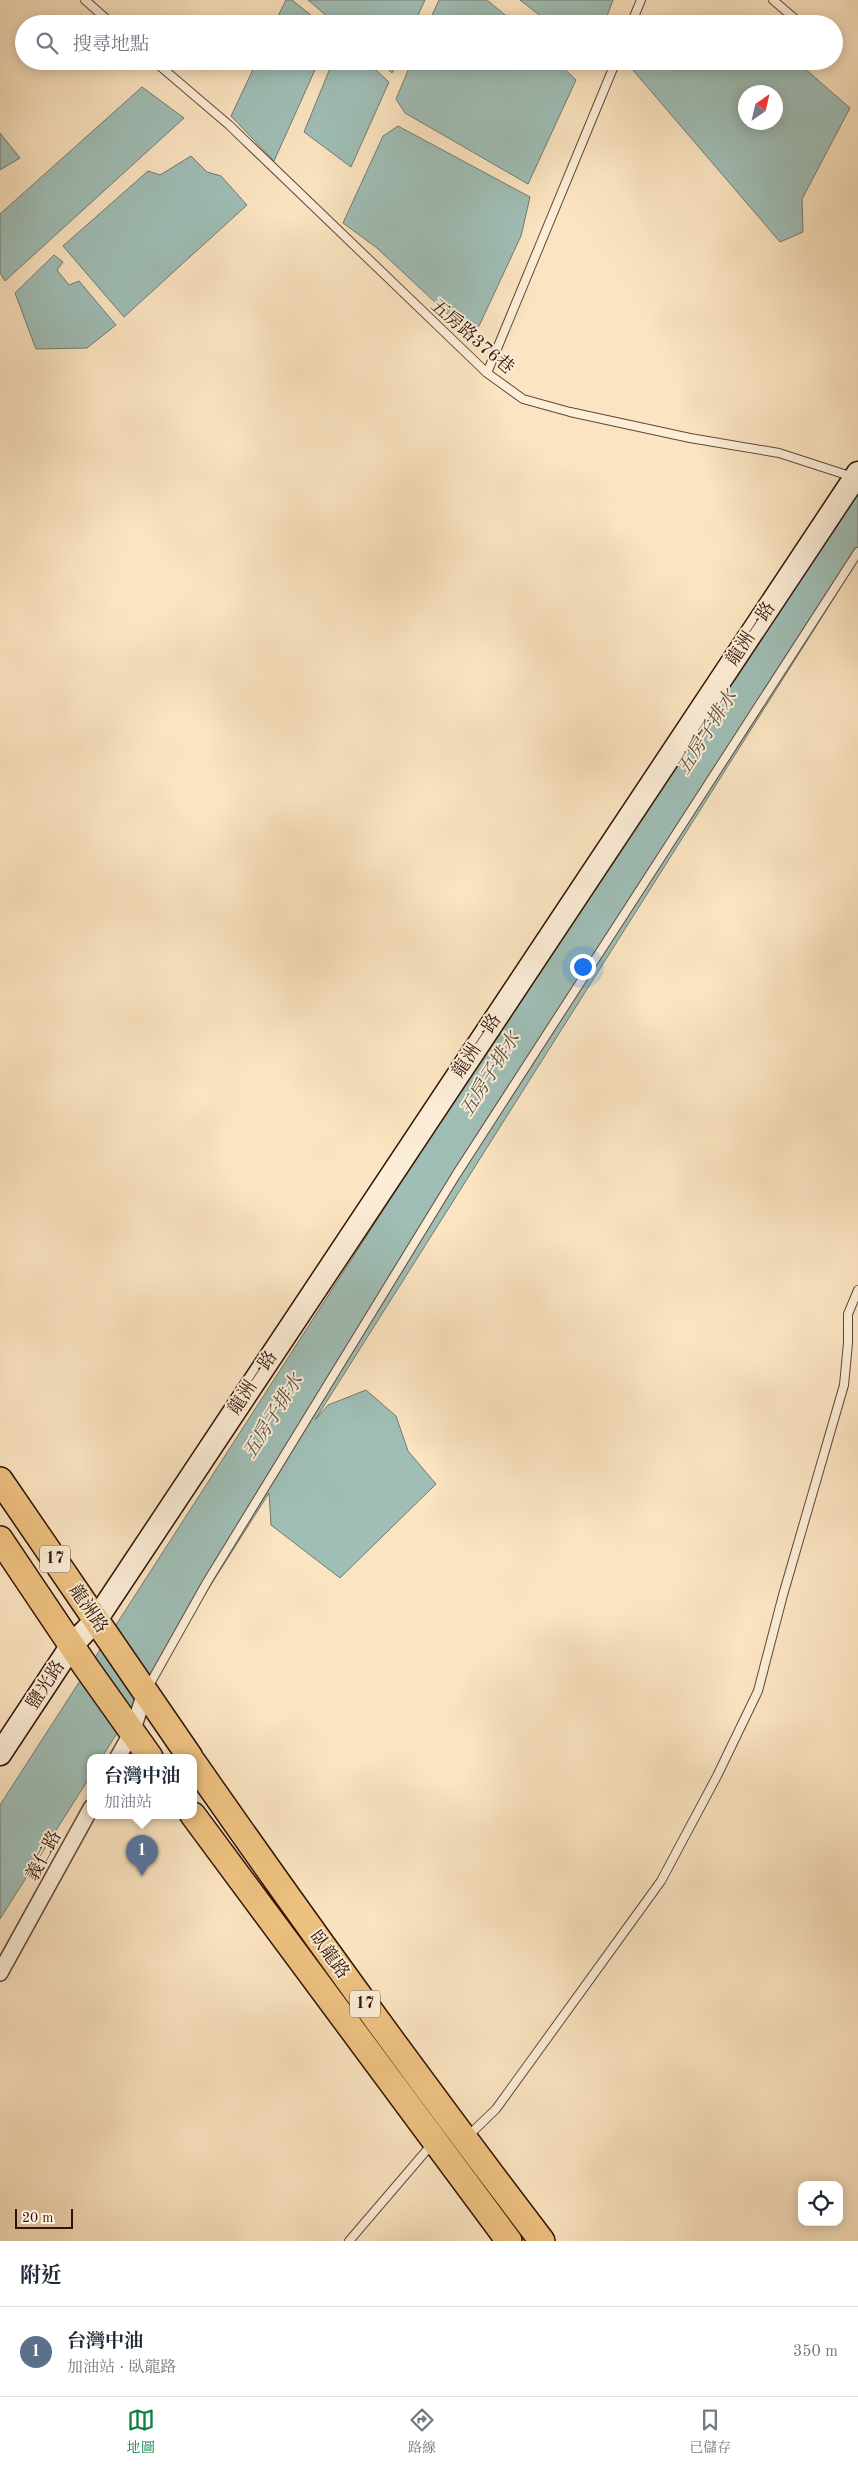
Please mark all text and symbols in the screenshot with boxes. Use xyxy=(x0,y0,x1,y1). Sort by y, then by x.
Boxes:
search box xyxy=(15,15,843,70)
icon: search xyxy=(33,29,61,57)
text: 搜尋地點 xyxy=(73,36,149,55)
north arrow xyxy=(738,85,783,130)
street label: 五房路376巷 xyxy=(427,295,518,378)
street label: 龍洲一路 xyxy=(722,598,779,669)
water label: 五房子排水 xyxy=(673,685,742,778)
your location xyxy=(570,954,596,980)
street label: 龍洲一路 xyxy=(448,1010,505,1081)
water label: 五房子排水 xyxy=(456,1027,525,1120)
street label: 龍洲一路 xyxy=(224,1347,281,1418)
water label: 五房子排水 xyxy=(239,1369,308,1462)
road number: 17 xyxy=(40,1546,70,1572)
street label: 龍洲路 xyxy=(65,1580,112,1636)
street label: 鹽光路 xyxy=(22,1656,68,1713)
popup xyxy=(87,1754,197,1819)
text: 台灣中油 xyxy=(104,1768,180,1787)
text: 加油站 xyxy=(104,1795,152,1811)
street label: 義仁路 xyxy=(22,1827,65,1884)
pin: 1 xyxy=(126,1835,158,1876)
street label: 臥龍路 xyxy=(306,1927,354,1982)
road number: 17 xyxy=(350,1990,380,2018)
map controls xyxy=(798,2181,843,2226)
button: locate xyxy=(798,2181,843,2226)
scale bar xyxy=(15,2206,72,2229)
text: 20 m xyxy=(22,2211,53,2225)
text: 附近 xyxy=(20,2266,62,2287)
text: 台灣中油 xyxy=(67,2333,143,2352)
text: 1 xyxy=(31,2344,41,2360)
text: 350 m xyxy=(793,2344,838,2360)
text: 加油站 · 臥龍路 xyxy=(67,2360,176,2376)
tab: 地圖 xyxy=(127,2406,155,2457)
tab: 路線 xyxy=(408,2406,436,2457)
tab: 已儲存 xyxy=(689,2406,731,2457)

